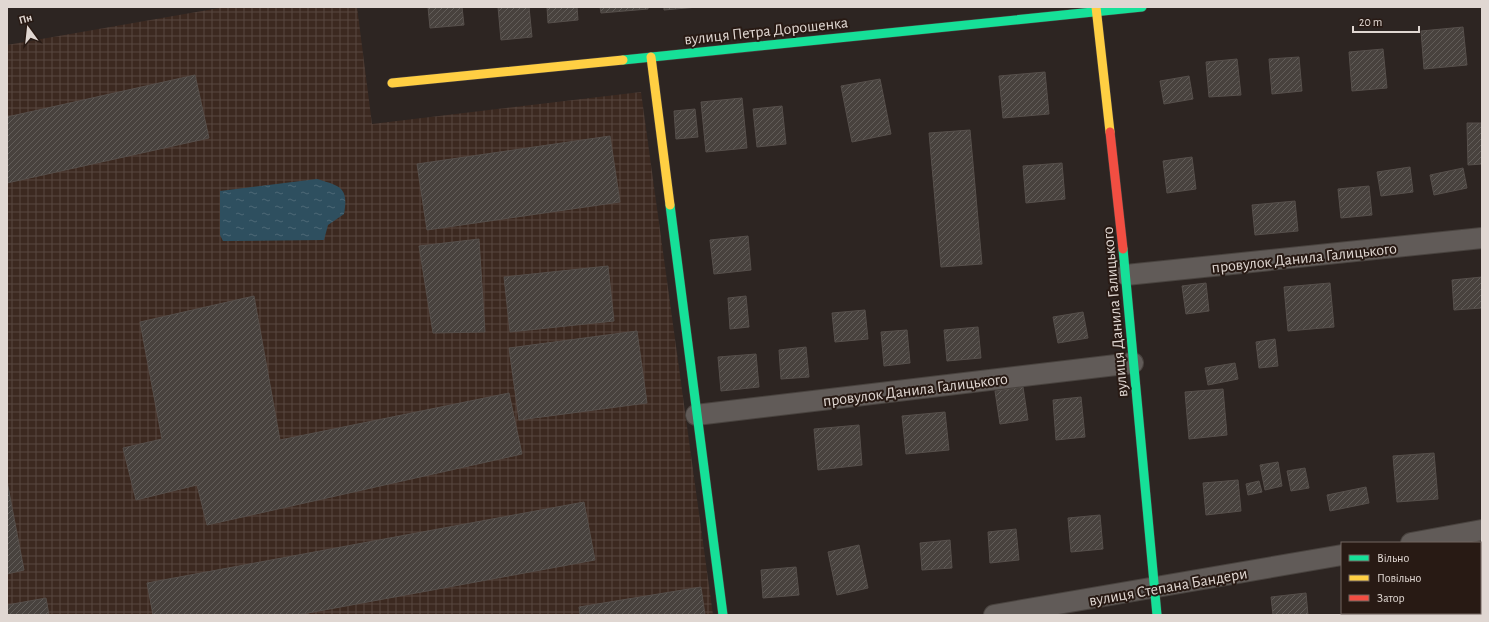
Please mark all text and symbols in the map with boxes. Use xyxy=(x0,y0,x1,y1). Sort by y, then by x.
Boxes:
north arrow xyxy=(8,8,48,48)
scale bar xyxy=(1353,8,1419,34)
text: Пн xyxy=(18,12,33,26)
street label: вулиця Петра Дорошенка xyxy=(683,14,849,49)
text: 20 m xyxy=(1359,16,1382,28)
street label: вулиця Данила Галицького xyxy=(1100,226,1131,398)
street label: провулок Данила Галицького xyxy=(1211,240,1398,277)
street label: провулок Данила Галицького xyxy=(822,371,1009,410)
legend xyxy=(1341,542,1481,614)
text: Вільно xyxy=(1377,552,1409,564)
street label: вулиця Степана Бандери xyxy=(1088,565,1249,610)
text: Повільно xyxy=(1377,572,1422,584)
text: Затор xyxy=(1377,592,1405,604)

